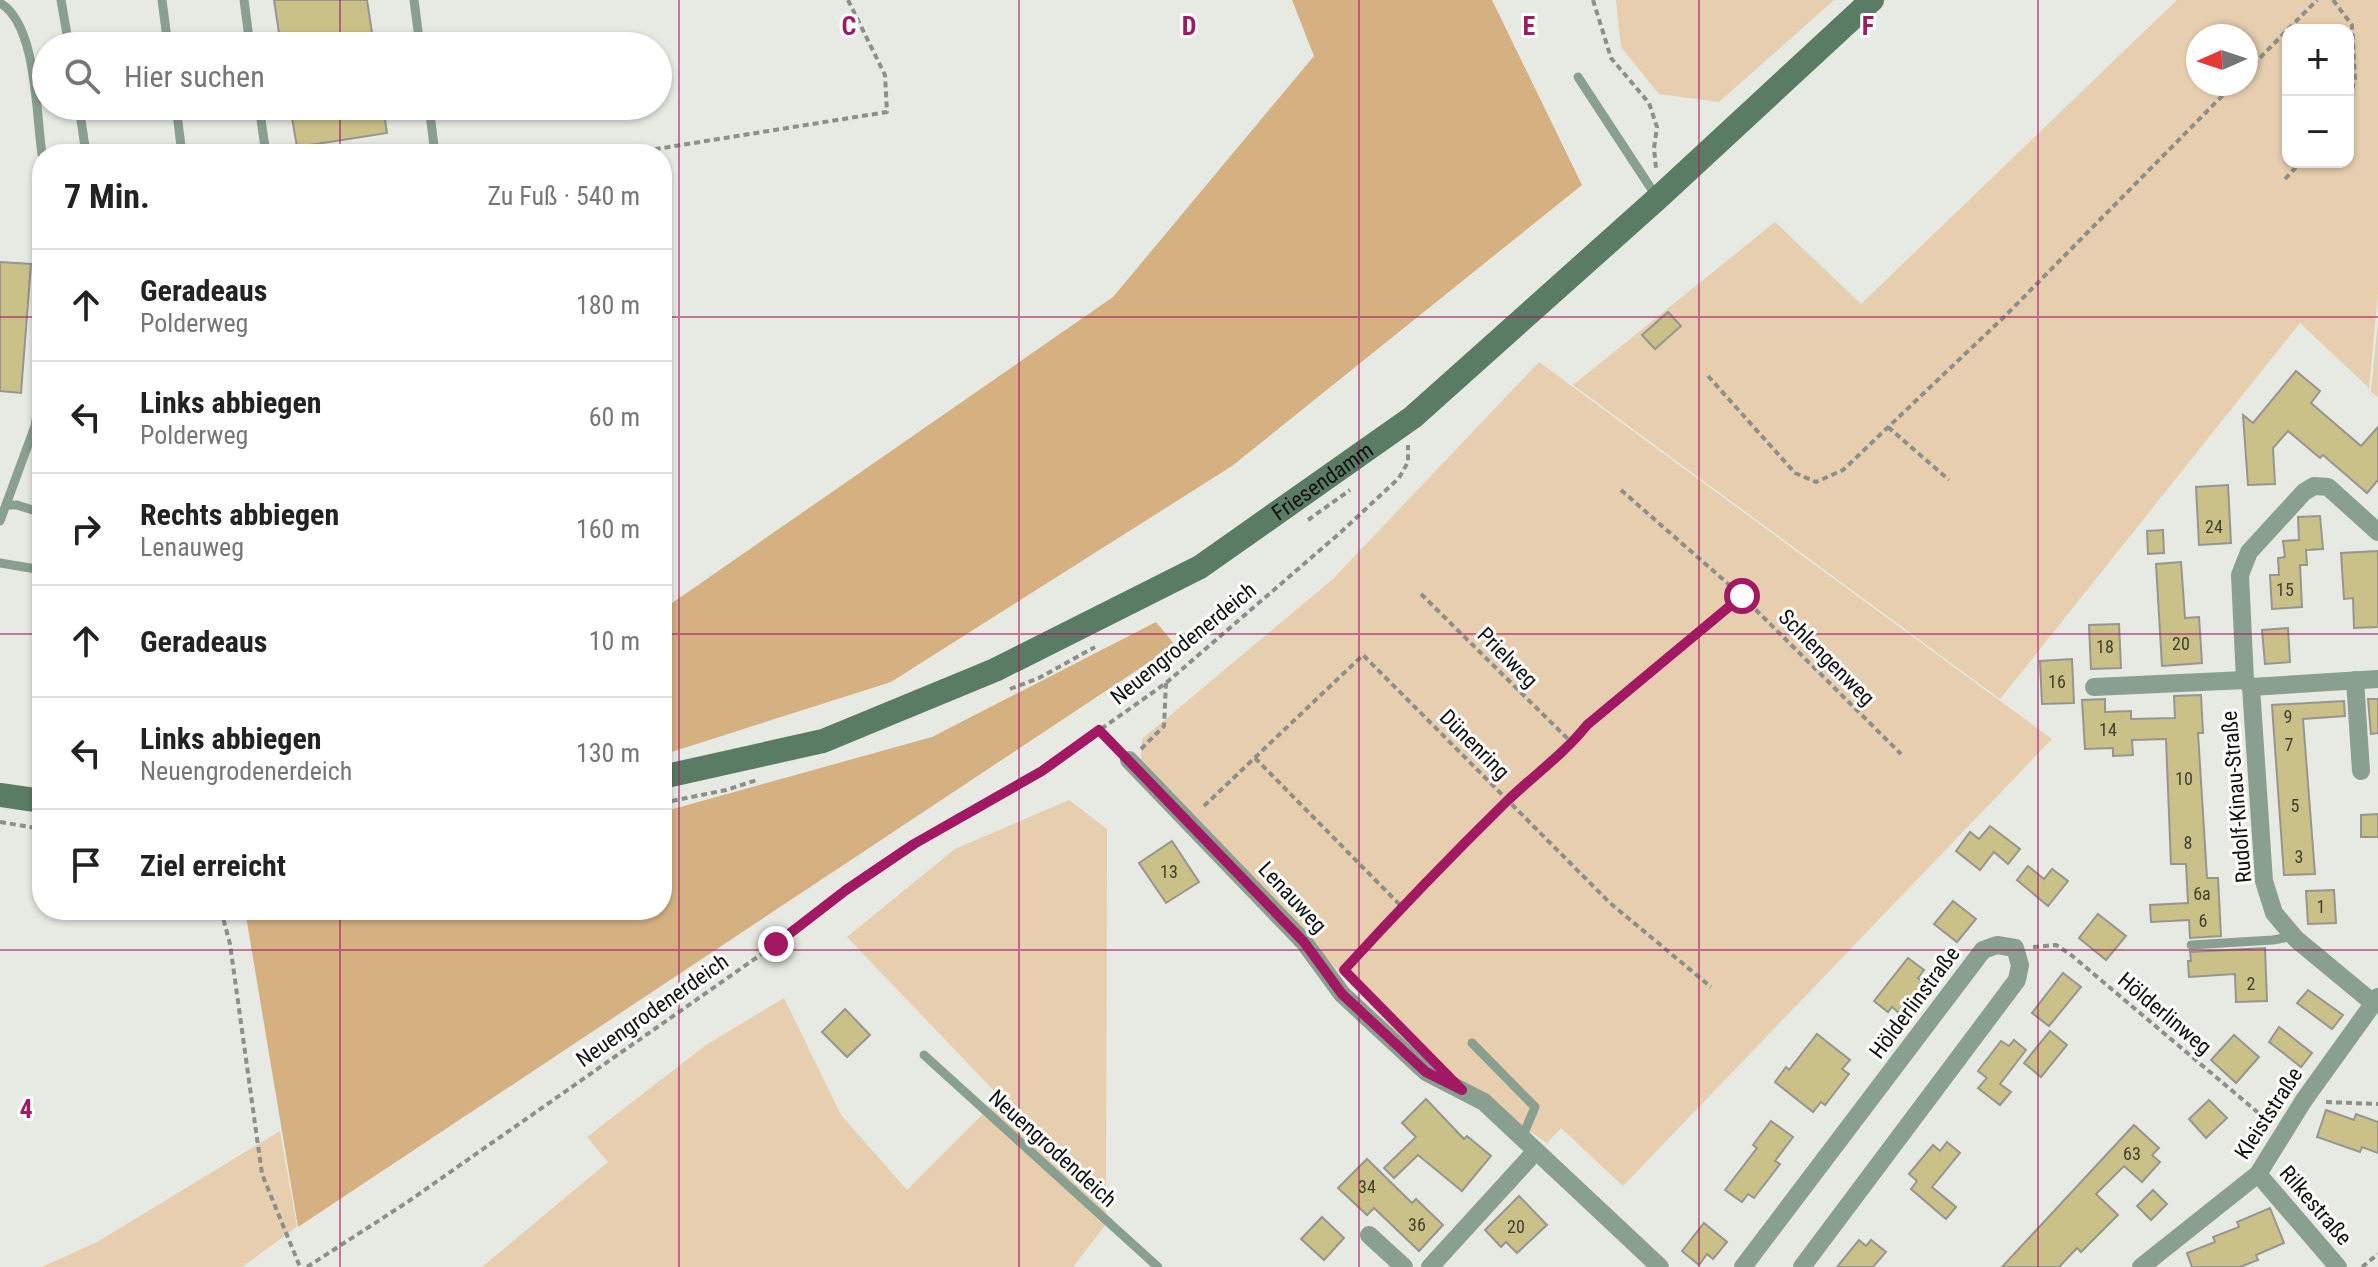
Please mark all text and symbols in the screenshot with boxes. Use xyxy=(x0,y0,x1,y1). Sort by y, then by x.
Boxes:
text: C xyxy=(842,11,857,41)
text: D xyxy=(1182,11,1196,41)
text: E xyxy=(1523,11,1536,41)
text: F xyxy=(1862,11,1874,41)
north arrow xyxy=(2186,24,2258,96)
map controls xyxy=(2282,24,2354,168)
button: + xyxy=(2282,24,2354,96)
search box xyxy=(32,32,672,120)
icon: search xyxy=(60,54,104,98)
text: Hier suchen xyxy=(124,59,265,94)
button: − xyxy=(2282,96,2354,168)
text: 7 Min. xyxy=(64,176,150,216)
text: Zu Fuß · 540 m xyxy=(487,181,640,211)
text: Geradeaus xyxy=(140,273,267,308)
icon: ahead xyxy=(64,283,108,327)
text: 180 m xyxy=(576,290,640,320)
text: Polderweg xyxy=(140,308,248,338)
text: Links abbiegen xyxy=(140,385,322,420)
icon: left xyxy=(64,395,108,439)
text: 60 m xyxy=(589,402,640,432)
text: Polderweg xyxy=(140,420,248,450)
street label: Friesendamm xyxy=(1267,437,1378,526)
text: Rechts abbiegen xyxy=(140,497,339,532)
icon: right xyxy=(64,507,108,551)
text: 160 m xyxy=(576,514,640,544)
house number: 24 xyxy=(2205,516,2223,537)
text: Lenauweg xyxy=(140,532,244,562)
street label: Neuengrodenerdeich xyxy=(1106,577,1261,710)
route start xyxy=(1724,578,1760,614)
house number: 15 xyxy=(2276,579,2294,600)
street label: Schlengenweg xyxy=(1773,604,1880,711)
icon: ahead xyxy=(64,619,108,663)
street label: Prielweg xyxy=(1472,622,1543,693)
text: Geradeaus xyxy=(140,624,267,659)
text: 10 m xyxy=(589,626,640,656)
house number: 20 xyxy=(2172,633,2190,654)
house number: 18 xyxy=(2096,636,2114,657)
house number: 16 xyxy=(2048,671,2066,692)
street label: Dünenring xyxy=(1435,704,1515,784)
house number: 9 xyxy=(2284,706,2292,727)
street label: Rudolf-Kinau-Straße xyxy=(2217,710,2256,884)
house number: 14 xyxy=(2099,719,2117,740)
text: Links abbiegen xyxy=(140,721,322,756)
icon: left xyxy=(64,731,108,775)
house number: 7 xyxy=(2285,734,2294,755)
text: 130 m xyxy=(576,738,640,768)
text: Neuengrodenerdeich xyxy=(140,756,352,786)
house number: 10 xyxy=(2175,768,2193,789)
house number: 5 xyxy=(2291,795,2300,816)
house number: 8 xyxy=(2184,832,2192,853)
icon: arrive xyxy=(64,843,108,887)
house number: 3 xyxy=(2295,846,2303,867)
text: Ziel erreicht xyxy=(140,848,286,883)
street label: Lenauweg xyxy=(1253,857,1332,938)
house number: 13 xyxy=(1160,861,1178,882)
house number: 6a xyxy=(2193,883,2211,904)
house number: 1 xyxy=(2317,896,2325,917)
house number: 6 xyxy=(2199,910,2207,931)
route end xyxy=(758,926,794,962)
street label: Hölderlinstraße xyxy=(1864,941,1965,1063)
street label: Neuengrodenerdeich xyxy=(572,949,733,1072)
street label: Hölderlinweg xyxy=(2113,967,2216,1060)
house number: 2 xyxy=(2247,973,2256,994)
street label: Kleiststraße xyxy=(2230,1063,2307,1164)
street label: Neuengrodendeich xyxy=(984,1085,1122,1212)
text: 4 xyxy=(19,1094,33,1124)
house number: 63 xyxy=(2123,1143,2141,1164)
street label: Rilkestraße xyxy=(2274,1161,2357,1250)
house number: 34 xyxy=(1358,1176,1376,1197)
house number: 36 xyxy=(1408,1214,1426,1235)
house number: 20 xyxy=(1507,1216,1525,1237)

